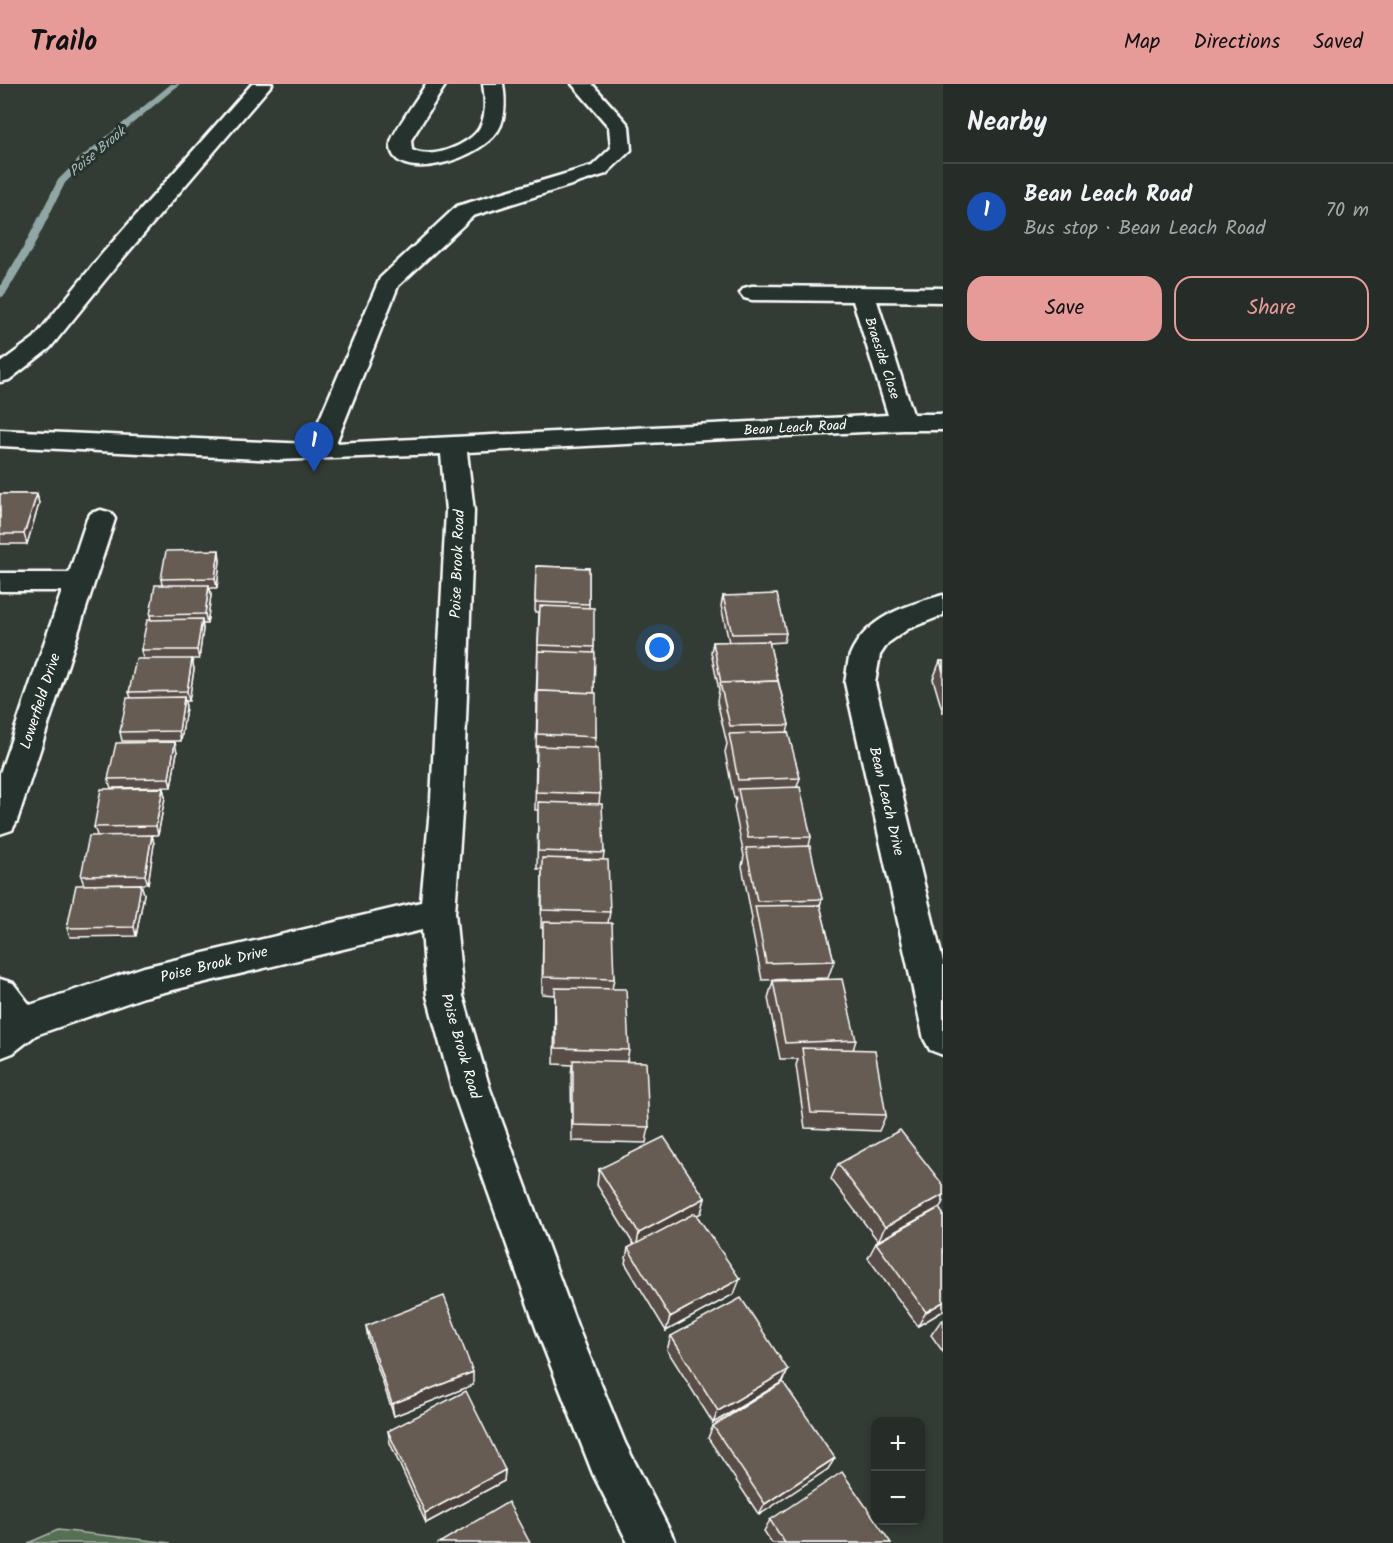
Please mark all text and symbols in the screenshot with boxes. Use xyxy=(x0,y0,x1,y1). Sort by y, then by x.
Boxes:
text: Trailo xyxy=(30,20,97,65)
text: Map xyxy=(1124,26,1160,59)
text: Directions xyxy=(1193,26,1280,59)
text: Saved xyxy=(1313,26,1363,59)
text: Nearby xyxy=(967,102,1047,144)
water label: Poise Brook xyxy=(65,120,133,182)
text: Bean Leach Road xyxy=(1024,178,1192,213)
text: 1 xyxy=(983,195,990,227)
text: 70 m xyxy=(1326,195,1369,227)
text: Bus stop · Bean Leach Road xyxy=(1024,213,1265,245)
button: Save xyxy=(967,276,1162,341)
button: Share xyxy=(1174,276,1369,341)
street label: Braeside Close xyxy=(858,314,906,403)
street label: Bean Leach Road xyxy=(743,414,848,442)
pin: 1 xyxy=(294,422,334,472)
street label: Poise Brook Road xyxy=(444,509,472,619)
your location xyxy=(645,633,674,662)
street label: Lowerfield Drive xyxy=(14,650,68,753)
street label: Bean Leach Drive xyxy=(862,744,910,858)
street label: Poise Brook Drive xyxy=(158,940,271,990)
street label: Poise Brook Road xyxy=(433,991,487,1102)
map controls xyxy=(871,1417,925,1525)
button: + xyxy=(871,1417,925,1471)
button: − xyxy=(871,1471,925,1525)

